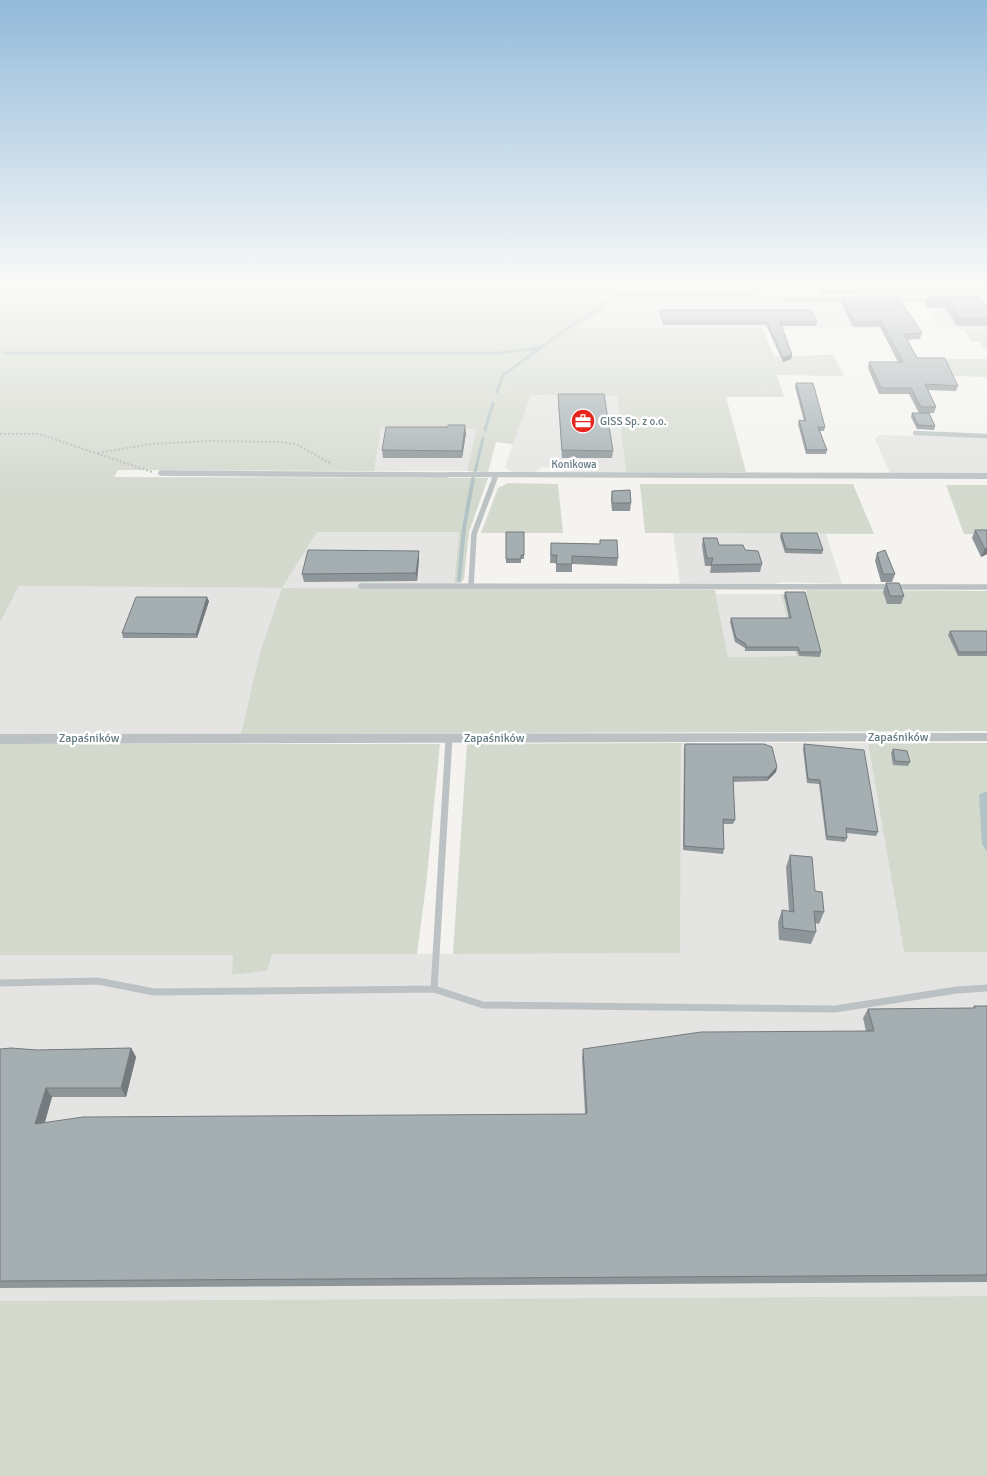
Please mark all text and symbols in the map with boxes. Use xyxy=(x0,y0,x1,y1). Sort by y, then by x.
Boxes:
office icon: GISS Sp. z o.o. xyxy=(570,408,596,434)
place label: GISS Sp. z o.o. xyxy=(600,415,667,428)
street label: Konikowa xyxy=(551,458,597,471)
street label: Zapaśników xyxy=(868,730,929,745)
street label: Zapaśników xyxy=(59,731,120,746)
street label: Zapaśników xyxy=(464,731,525,746)

